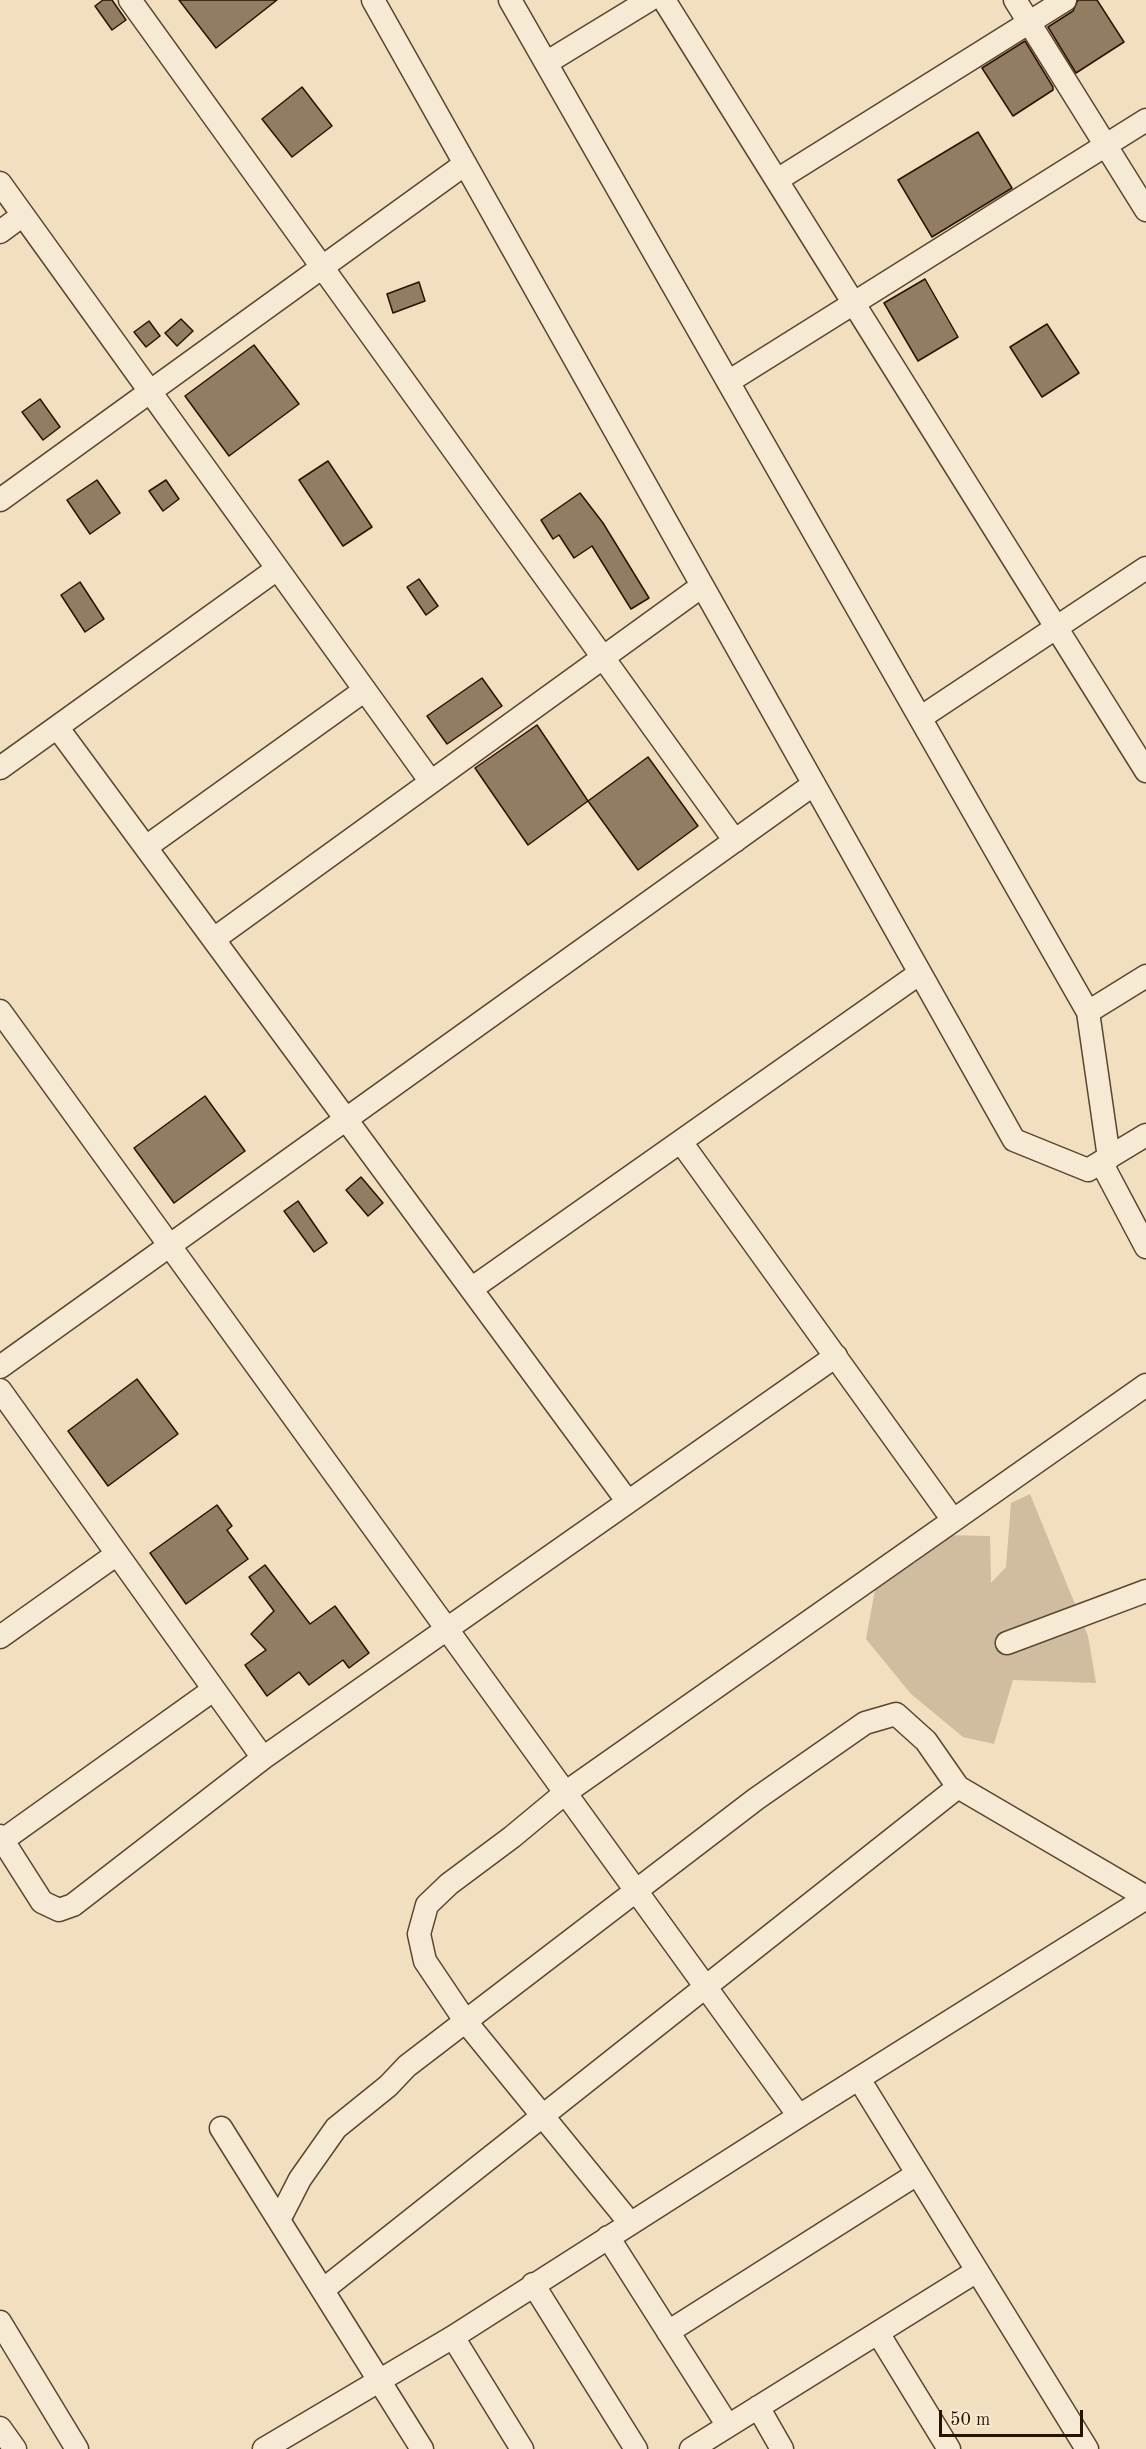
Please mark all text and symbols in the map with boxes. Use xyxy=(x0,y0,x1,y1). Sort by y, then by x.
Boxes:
scale bar xyxy=(942,2398,1086,2436)
text: 50 m xyxy=(950,2411,990,2429)

